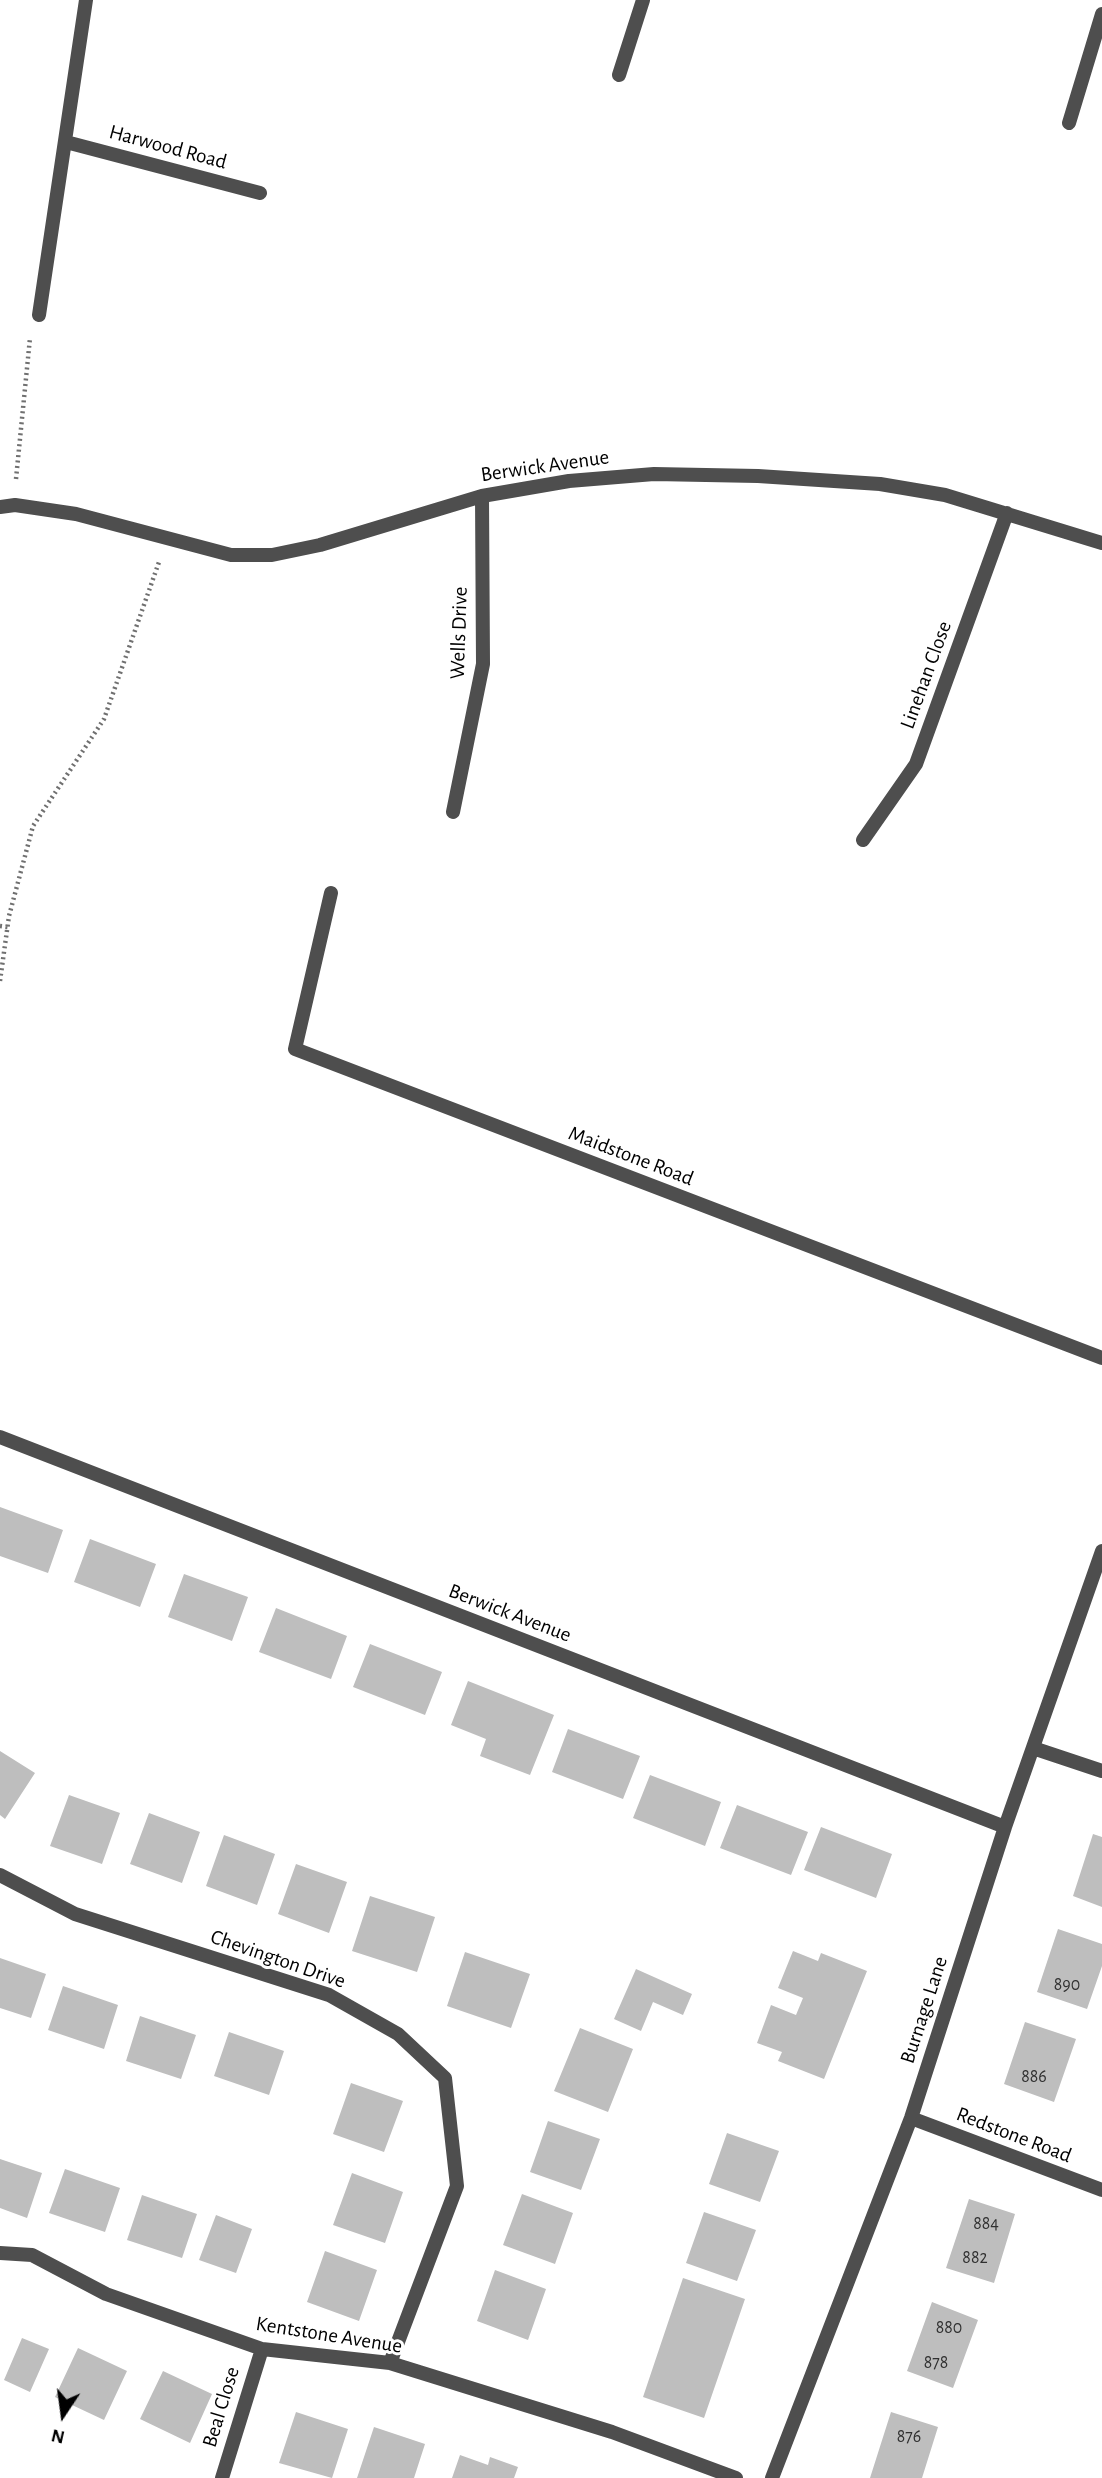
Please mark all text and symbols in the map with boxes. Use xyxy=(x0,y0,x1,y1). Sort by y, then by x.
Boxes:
street label: Harwood Road xyxy=(106,119,230,175)
street label: Berwick Avenue xyxy=(479,445,611,487)
street label: Wells Drive xyxy=(445,586,473,680)
street label: Linehan Close xyxy=(895,618,957,732)
street label: Maidstone Road xyxy=(565,1121,697,1191)
street label: Berwick Avenue xyxy=(445,1578,575,1648)
street label: Chevington Drive xyxy=(207,1924,349,1994)
street label: Burnage Lane xyxy=(895,1953,953,2067)
house number: 890 xyxy=(1054,1974,1080,1996)
house number: 886 xyxy=(1021,2066,1047,2088)
street label: Redstone Road xyxy=(953,2101,1075,2169)
house number: 884 xyxy=(973,2213,999,2235)
house number: 882 xyxy=(962,2247,988,2269)
street label: Kentstone Avenue xyxy=(254,2311,404,2359)
house number: 880 xyxy=(936,2317,962,2339)
house number: 878 xyxy=(924,2352,948,2374)
street label: Beal Close xyxy=(197,2364,245,2450)
north arrow xyxy=(28,2380,98,2450)
text: N xyxy=(50,2425,67,2447)
house number: 876 xyxy=(897,2426,921,2448)

